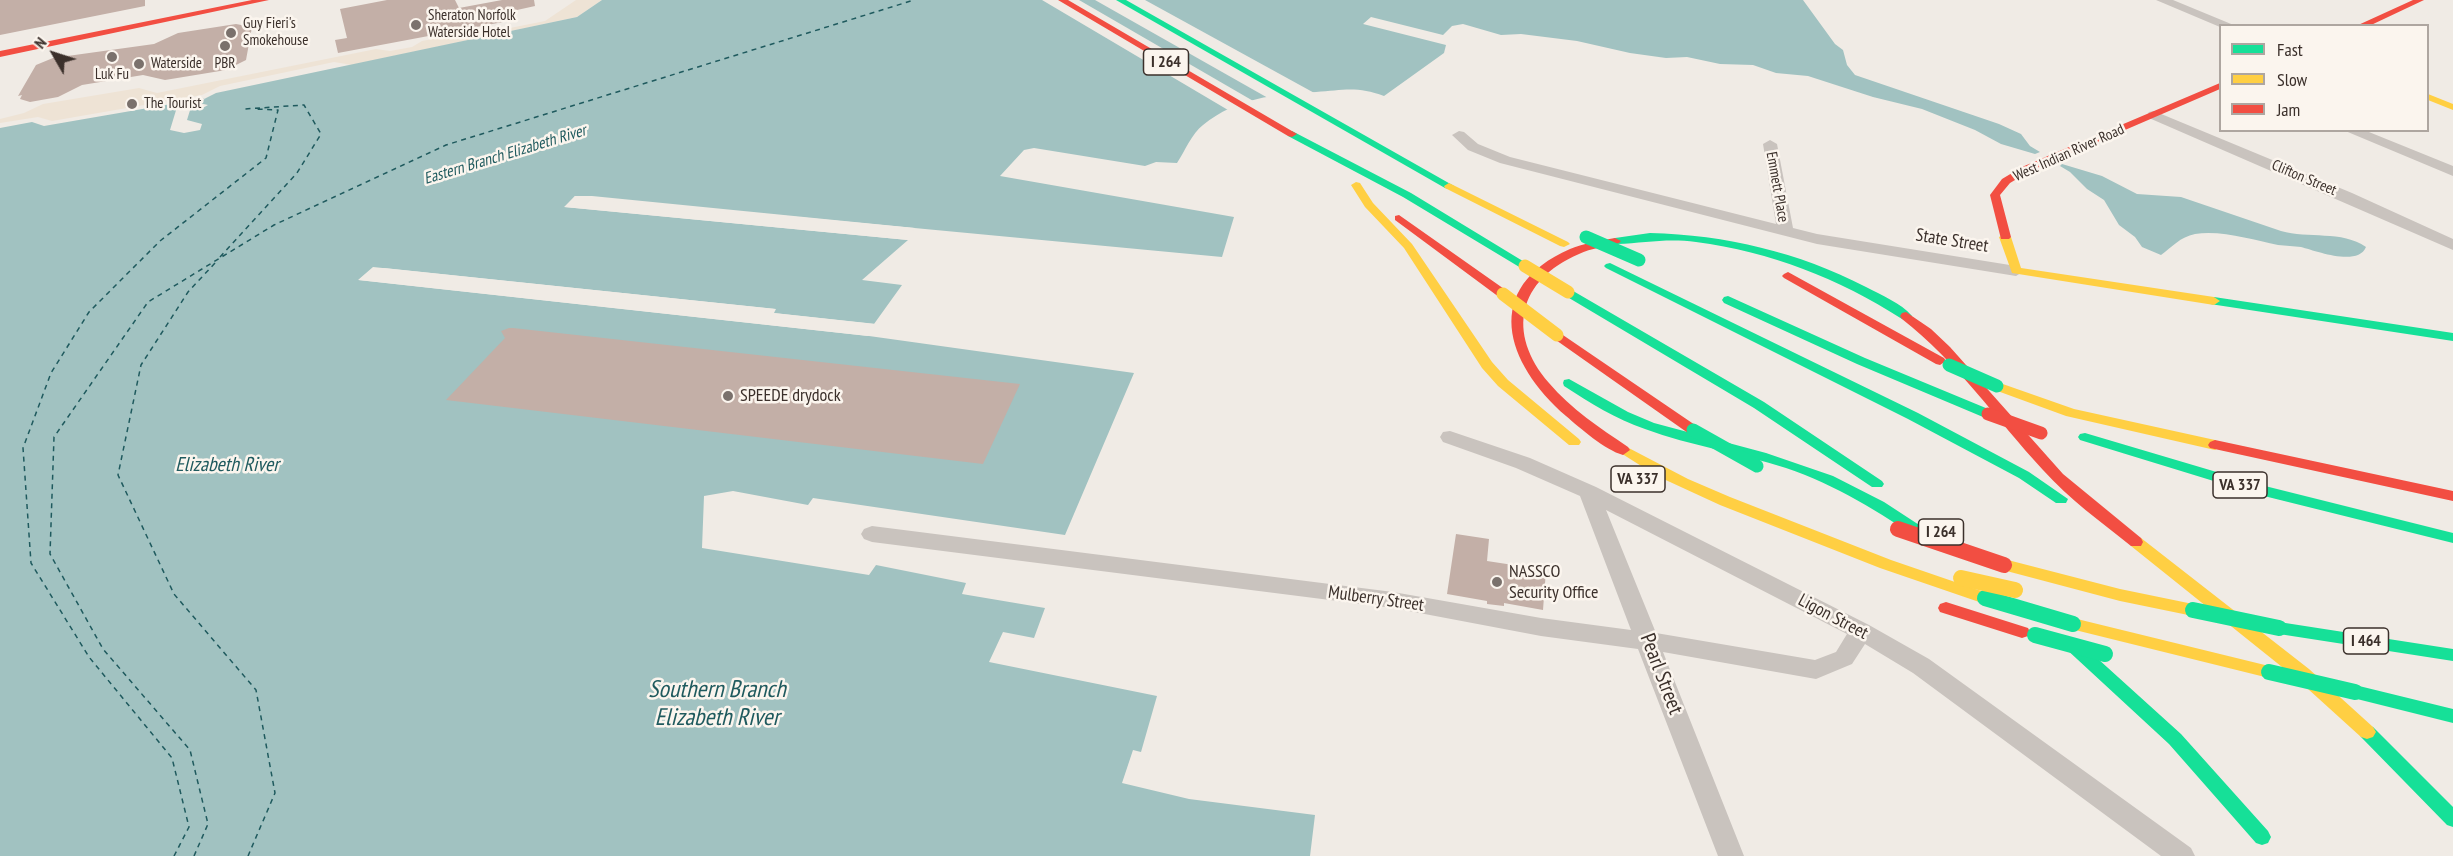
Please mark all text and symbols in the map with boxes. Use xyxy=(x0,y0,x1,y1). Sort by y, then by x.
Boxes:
place label: Sheraton Norfolk Waterside Hotel xyxy=(428,7,516,42)
place label: Guy Fieri's Smokehouse xyxy=(243,15,308,50)
marker: Sheraton Norfolk Waterside Hotel xyxy=(409,18,423,32)
north arrow xyxy=(24,24,84,84)
legend xyxy=(2219,24,2429,132)
marker: Guy Fieri's Smokehouse xyxy=(224,26,238,40)
text: N xyxy=(30,33,50,52)
text: Fast xyxy=(2277,38,2303,61)
marker: PBR xyxy=(218,39,232,53)
road number: I 264 xyxy=(1144,49,1188,75)
marker: Luk Fu xyxy=(105,50,119,64)
place label: Waterside xyxy=(151,55,202,73)
place label: PBR xyxy=(214,55,236,73)
marker: Waterside xyxy=(132,57,146,71)
place label: Luk Fu xyxy=(95,66,129,84)
text: Slow xyxy=(2277,68,2307,91)
place label: The Tourist xyxy=(144,95,201,113)
marker: The Tourist xyxy=(125,97,139,111)
text: Jam xyxy=(2277,98,2300,121)
water label: Eastern Branch Elizabeth River xyxy=(421,121,589,189)
street label: West Indian River Road xyxy=(2011,121,2127,185)
street label: Emmett Place xyxy=(1762,150,1792,224)
street label: Clifton Street xyxy=(2269,156,2339,200)
street label: State Street xyxy=(1914,225,1990,257)
place label: SPEEDE drydock xyxy=(740,385,841,407)
marker: SPEEDE drydock xyxy=(721,389,735,403)
water label: Elizabeth River xyxy=(175,453,279,477)
road number: VA 337 xyxy=(1611,466,1665,492)
road number: VA 337 xyxy=(2213,472,2267,498)
road number: I 264 xyxy=(1918,519,1964,545)
place label: NASSCO Security Office xyxy=(1509,561,1598,604)
marker: NASSCO Security Office xyxy=(1490,575,1504,589)
street label: Mulberry Street xyxy=(1327,582,1425,616)
street label: Ligon Street xyxy=(1794,590,1872,644)
road number: I 464 xyxy=(2344,628,2388,654)
street label: Pearl Street xyxy=(1634,630,1688,718)
water label: Southern Branch Elizabeth River xyxy=(648,676,786,732)

